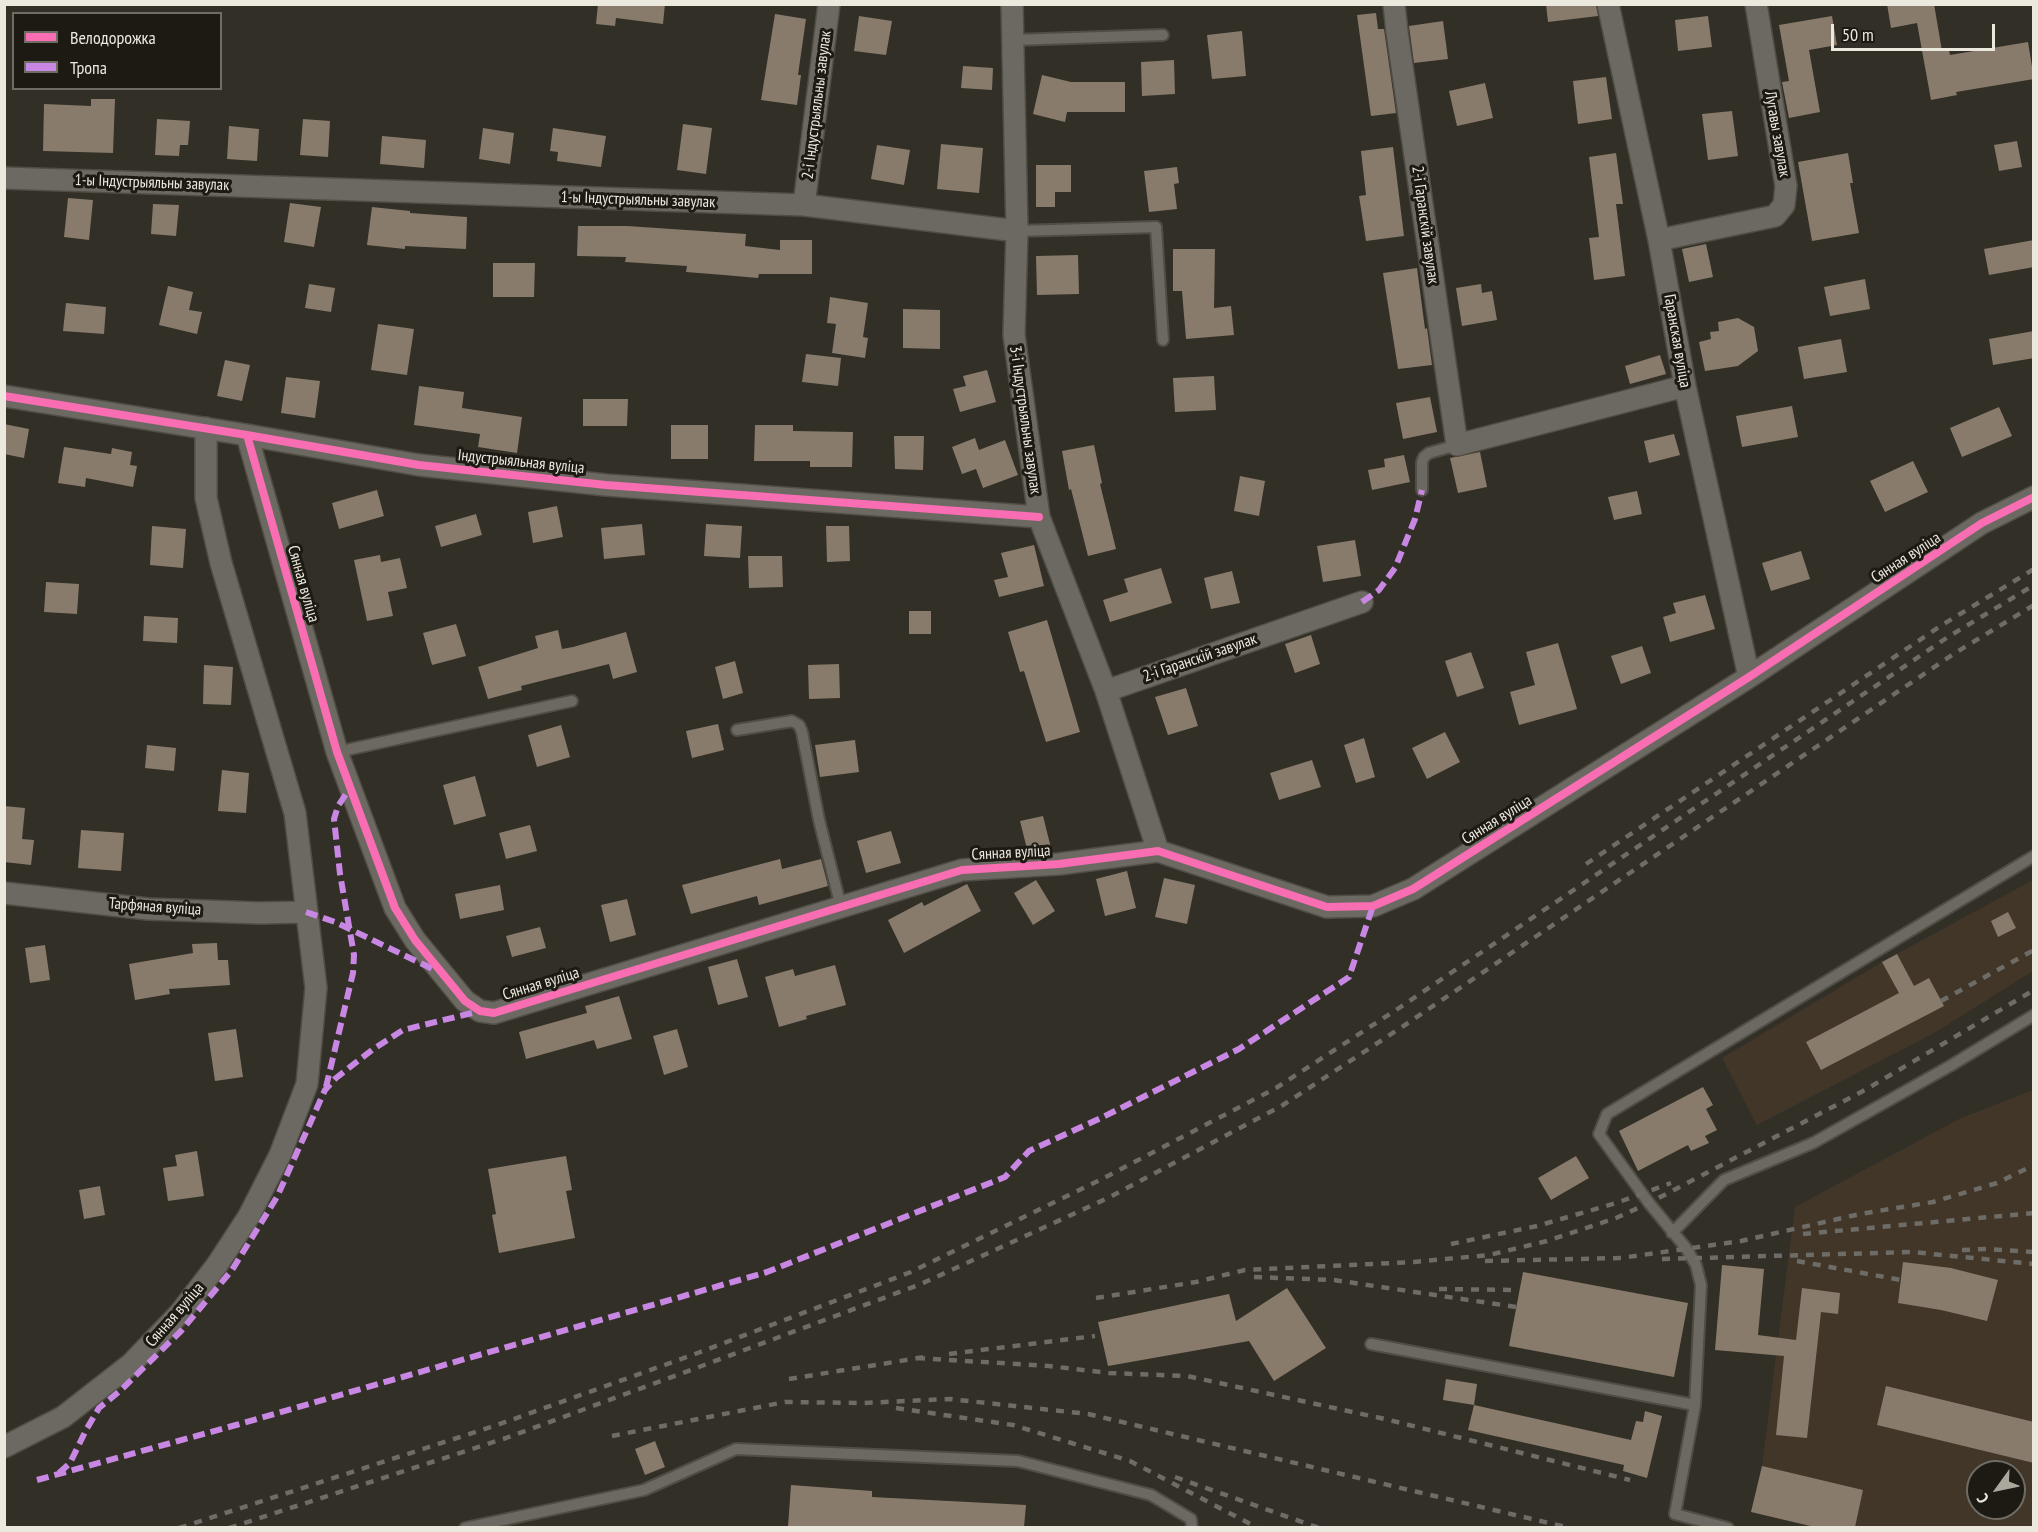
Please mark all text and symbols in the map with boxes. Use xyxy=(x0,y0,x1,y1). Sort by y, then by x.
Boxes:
legend xyxy=(12,12,222,90)
scale bar xyxy=(1834,12,1998,50)
text: 50 m xyxy=(1842,23,1874,46)
text: Велодорожка xyxy=(70,26,156,49)
street label: 2-і Індустрыяльны завулак xyxy=(798,30,836,180)
text: Тропа xyxy=(70,56,107,79)
street label: Лугавы завулак xyxy=(1760,89,1794,179)
street label: 2-і Гаранскій завулак xyxy=(1407,165,1443,285)
street label: 1-ы Індустрыяльны завулак xyxy=(74,171,230,195)
street label: 1-ы Індустрыяльны завулак xyxy=(560,188,716,212)
street label: Гаранская вуліца xyxy=(1659,293,1695,389)
street label: 3-і Індустрыяльны завулак xyxy=(1005,345,1045,495)
street label: Індустрыяльная вуліца xyxy=(457,446,585,478)
street label: Сянная вуліца xyxy=(1868,528,1944,588)
street label: Сянная вуліца xyxy=(283,543,323,625)
street label: 2-і Гаранскій завулак xyxy=(1141,630,1259,686)
street label: Сянная вуліца xyxy=(1458,791,1536,849)
street label: Сянная вуліца xyxy=(971,841,1051,865)
street label: Тарфяная вуліца xyxy=(108,894,202,920)
street label: Сянная вуліца xyxy=(500,963,582,1005)
street label: Сянная вуліца xyxy=(142,1279,208,1351)
north arrow xyxy=(1966,1460,2026,1520)
text: С xyxy=(1972,1490,1993,1507)

